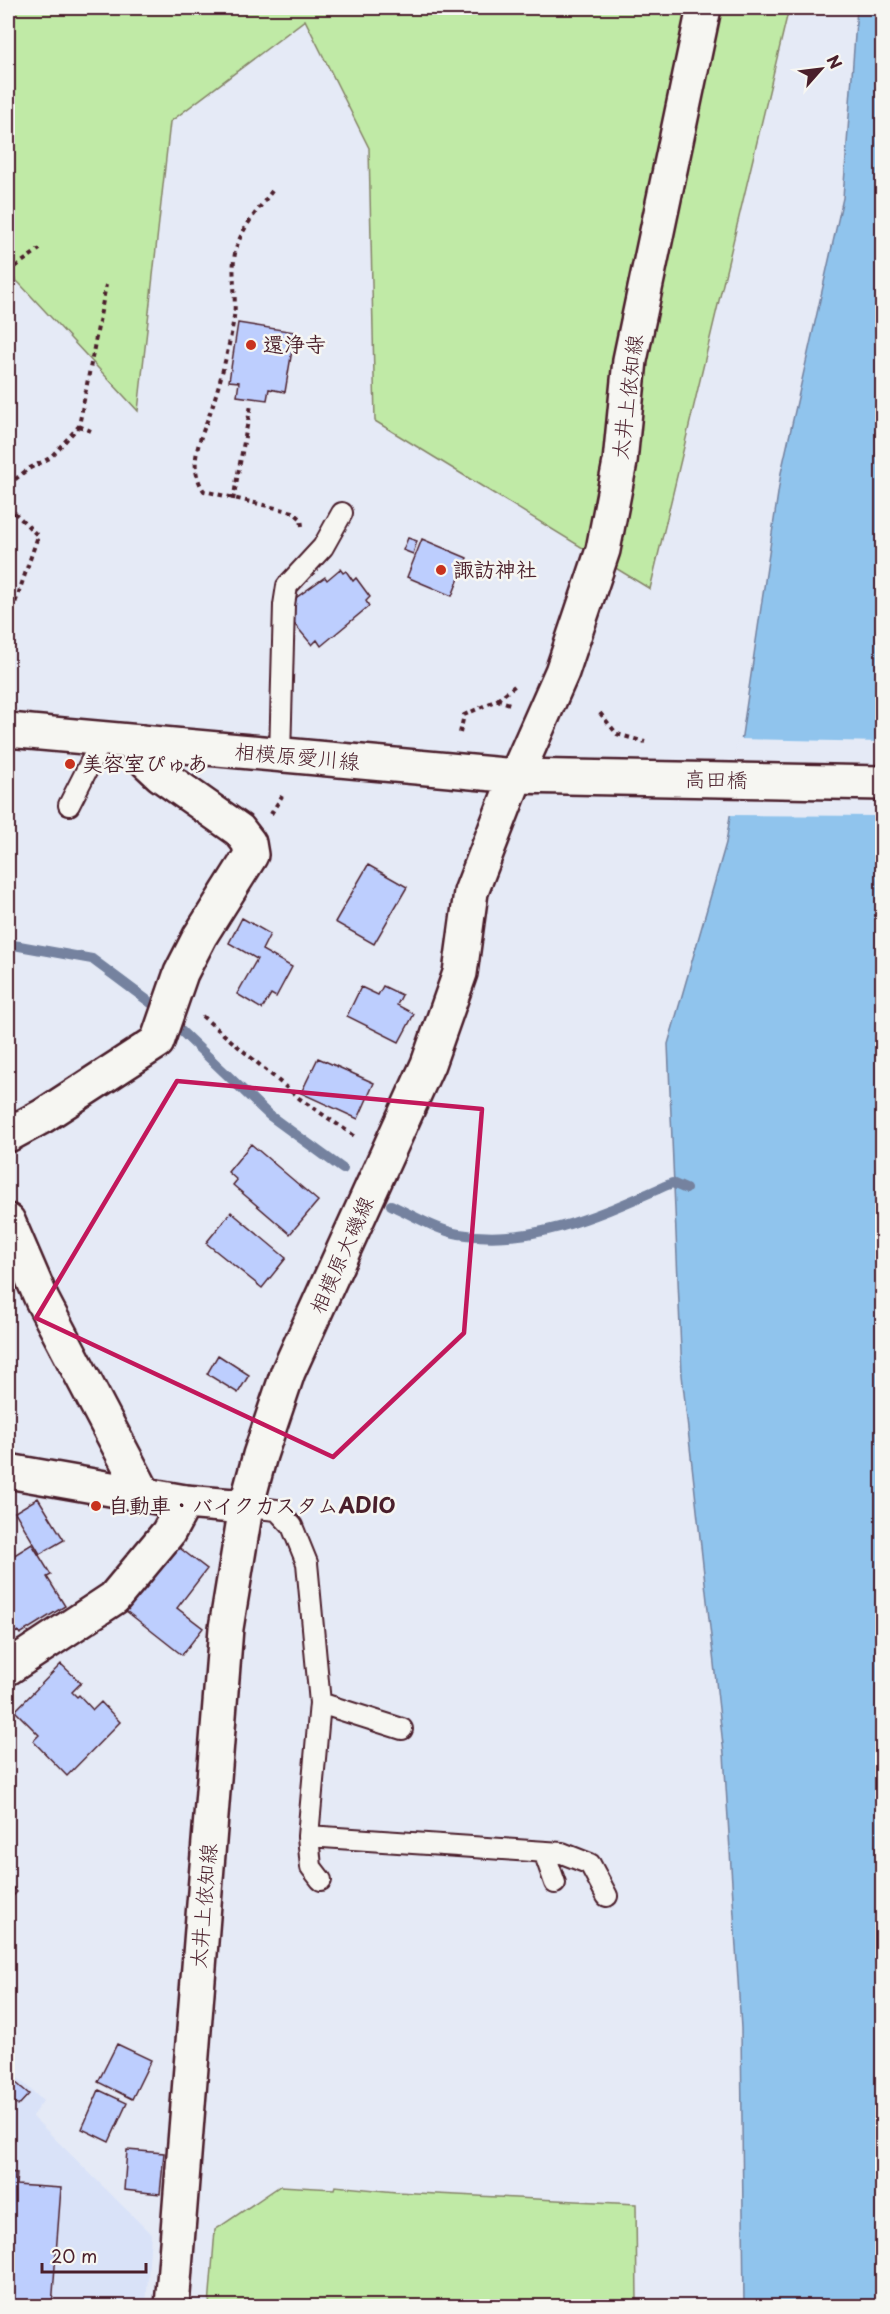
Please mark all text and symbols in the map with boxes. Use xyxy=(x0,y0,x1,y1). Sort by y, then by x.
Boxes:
north arrow xyxy=(791,39,851,99)
text: N xyxy=(822,50,849,73)
place label: 還浄寺 xyxy=(263,327,326,359)
street label: 太井上依知線 xyxy=(602,332,650,461)
marker: 還浄寺 xyxy=(244,338,258,352)
place label: 諏訪神社 xyxy=(453,552,537,584)
marker: 諏訪神社 xyxy=(434,563,448,577)
street label: 相模原愛川線 xyxy=(233,734,361,776)
place label: 美容室ぴゅあ xyxy=(82,746,208,778)
marker: 美容室ぴゅあ xyxy=(63,757,77,771)
street label: 高田橋 xyxy=(684,761,748,795)
street label: 相模原大磯線 xyxy=(300,1190,380,1318)
place label: 自動車・バイクカスタムADIO xyxy=(108,1488,396,1520)
marker: 自動車・バイクカスタムADIO xyxy=(89,1499,103,1513)
street label: 太井上依知線 xyxy=(181,1842,223,1970)
scale bar xyxy=(42,2236,146,2274)
text: 20 m xyxy=(51,2242,97,2269)

